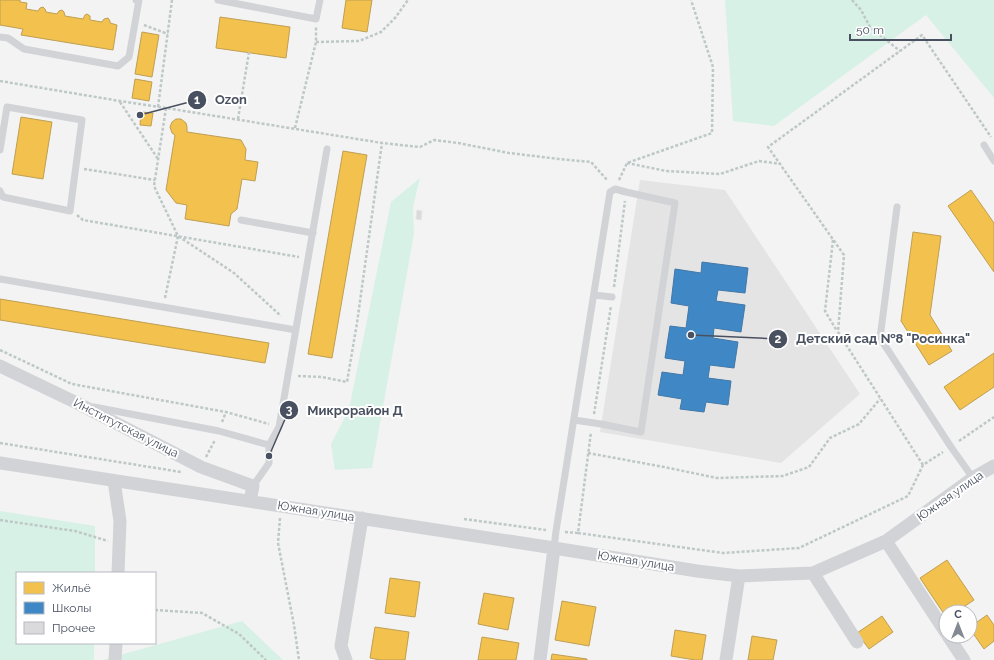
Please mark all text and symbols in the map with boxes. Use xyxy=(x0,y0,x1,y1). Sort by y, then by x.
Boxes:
scale bar xyxy=(850,16,951,42)
text: 50 m xyxy=(856,23,884,37)
callout: Ozon xyxy=(187,87,254,112)
text: Ozon xyxy=(215,92,247,107)
text: 1 xyxy=(194,93,200,107)
callout: Детский сад №8 "Росинка" xyxy=(768,326,978,351)
text: Детский сад №8 "Росинка" xyxy=(796,331,970,346)
text: 2 xyxy=(775,332,782,346)
street label: Институтская улица xyxy=(71,395,181,461)
callout: Микрорайон Д xyxy=(279,398,411,423)
text: 3 xyxy=(286,403,293,417)
text: Микрорайон Д xyxy=(307,403,403,418)
street label: Южная улица xyxy=(914,468,986,524)
street label: Южная улица xyxy=(277,498,355,524)
street label: Южная улица xyxy=(597,548,675,574)
legend xyxy=(16,572,156,644)
text: Жильё xyxy=(52,581,91,595)
text: Школы xyxy=(52,601,91,615)
north arrow xyxy=(938,604,978,644)
text: С xyxy=(954,608,962,621)
text: Прочее xyxy=(52,621,95,635)

